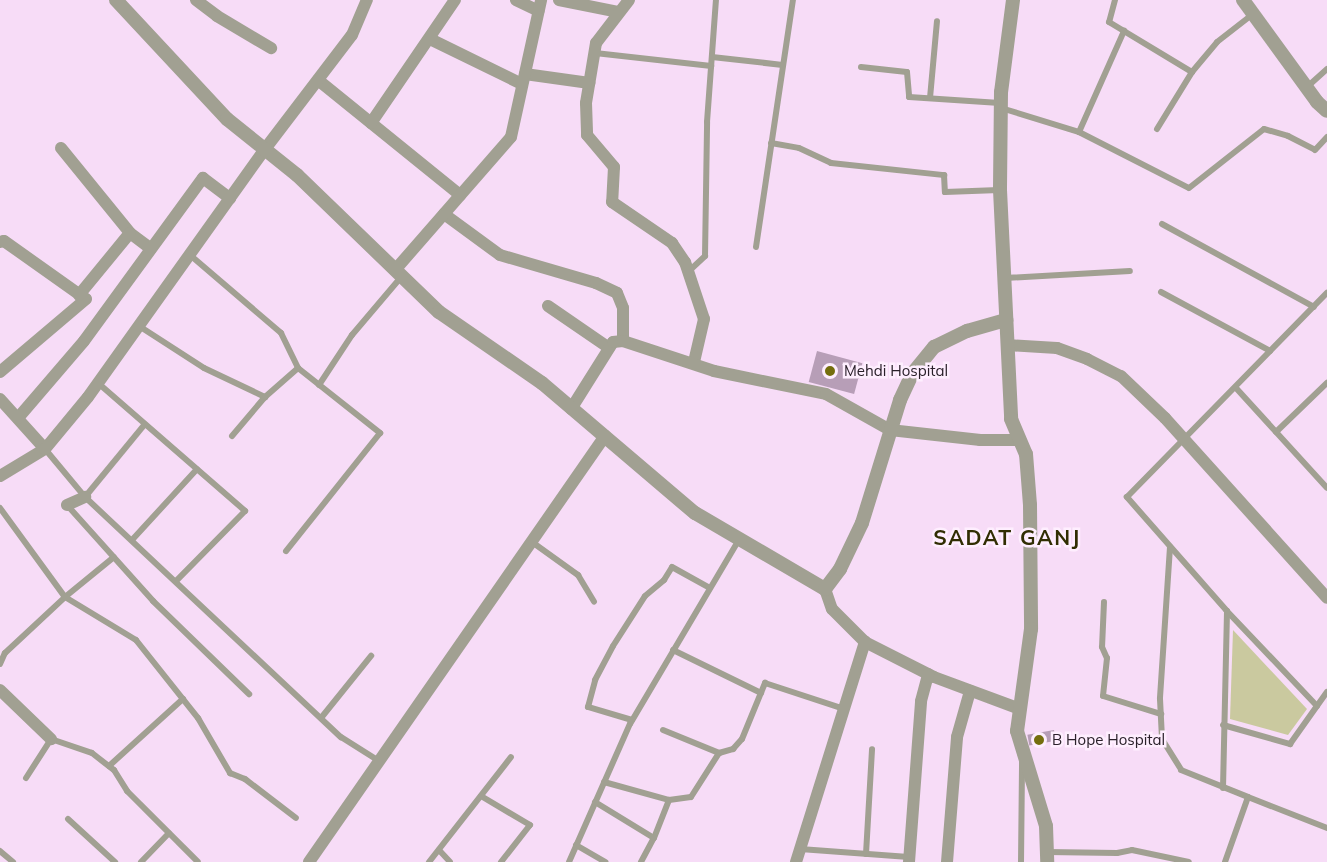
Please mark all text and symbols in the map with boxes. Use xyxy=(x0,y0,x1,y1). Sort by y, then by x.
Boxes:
marker: Mehdi Hospital xyxy=(821,362,839,380)
place label: Mehdi Hospital xyxy=(844,362,948,380)
district label: SADAT GANJ xyxy=(933,524,1081,550)
marker: B Hope Hospital xyxy=(1030,731,1048,749)
place label: B Hope Hospital xyxy=(1052,731,1165,749)

